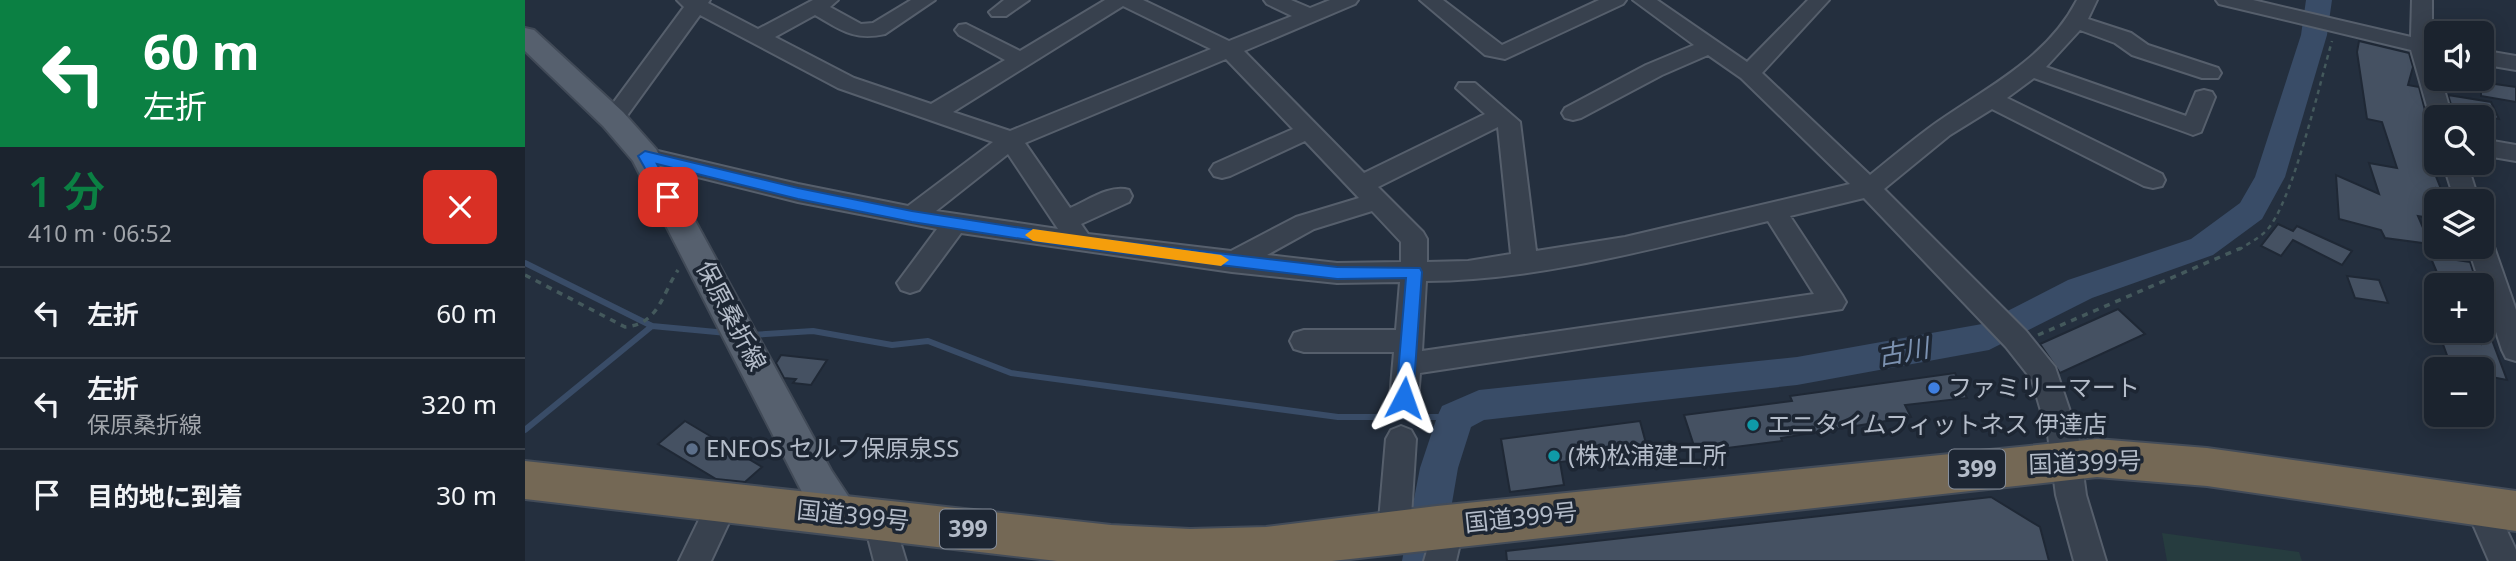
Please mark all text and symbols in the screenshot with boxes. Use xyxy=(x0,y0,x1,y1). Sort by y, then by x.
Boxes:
text: 60 m xyxy=(143,18,260,84)
map controls xyxy=(2424,21,2494,427)
button: sound xyxy=(2424,21,2494,91)
icon: left xyxy=(28,28,119,119)
text: 左折 xyxy=(143,84,207,127)
button: search xyxy=(2424,105,2494,175)
text: 1 分 xyxy=(28,162,105,219)
pin xyxy=(638,167,698,227)
button: close xyxy=(423,170,497,244)
icon: arrive xyxy=(649,178,687,216)
button: layers xyxy=(2424,189,2494,259)
text: 410 m · 06:52 xyxy=(28,217,172,249)
street label: 保原桑折線 xyxy=(690,255,775,376)
button: + xyxy=(2424,273,2494,343)
icon: left xyxy=(28,294,66,332)
text: 60 m xyxy=(436,295,497,331)
text: 左折 xyxy=(87,296,139,332)
water label: 古川 xyxy=(1874,328,1935,373)
button: − xyxy=(2424,357,2494,427)
position arrow xyxy=(1367,361,1441,435)
text: 左折 xyxy=(87,370,139,406)
place label: ファミリーマート xyxy=(1948,370,2140,403)
marker: ファミリーマート xyxy=(1926,380,1942,396)
icon: left xyxy=(28,385,66,423)
text: 320 m xyxy=(421,386,497,422)
place label: エニタイムフィットネス 伊達店 xyxy=(1767,407,2107,440)
text: 保原桑折線 xyxy=(87,408,202,440)
marker: エニタイムフィットネス 伊達店 xyxy=(1745,417,1761,433)
place label: ENEOS セルフ保原泉SS xyxy=(706,431,959,464)
place label: (株)松浦建工所 xyxy=(1568,438,1726,471)
marker: ENEOS セルフ保原泉SS xyxy=(684,441,700,457)
street label: 国道399号 xyxy=(2028,443,2142,480)
marker: (株)松浦建工所 xyxy=(1546,448,1562,464)
road number: 399 xyxy=(1949,449,2005,489)
icon: arrive xyxy=(28,476,66,514)
text: 30 m xyxy=(436,477,497,513)
text: 目的地に到着 xyxy=(87,478,243,514)
street label: 国道399号 xyxy=(795,492,911,537)
street label: 国道399号 xyxy=(1463,494,1579,539)
road number: 399 xyxy=(940,509,996,548)

